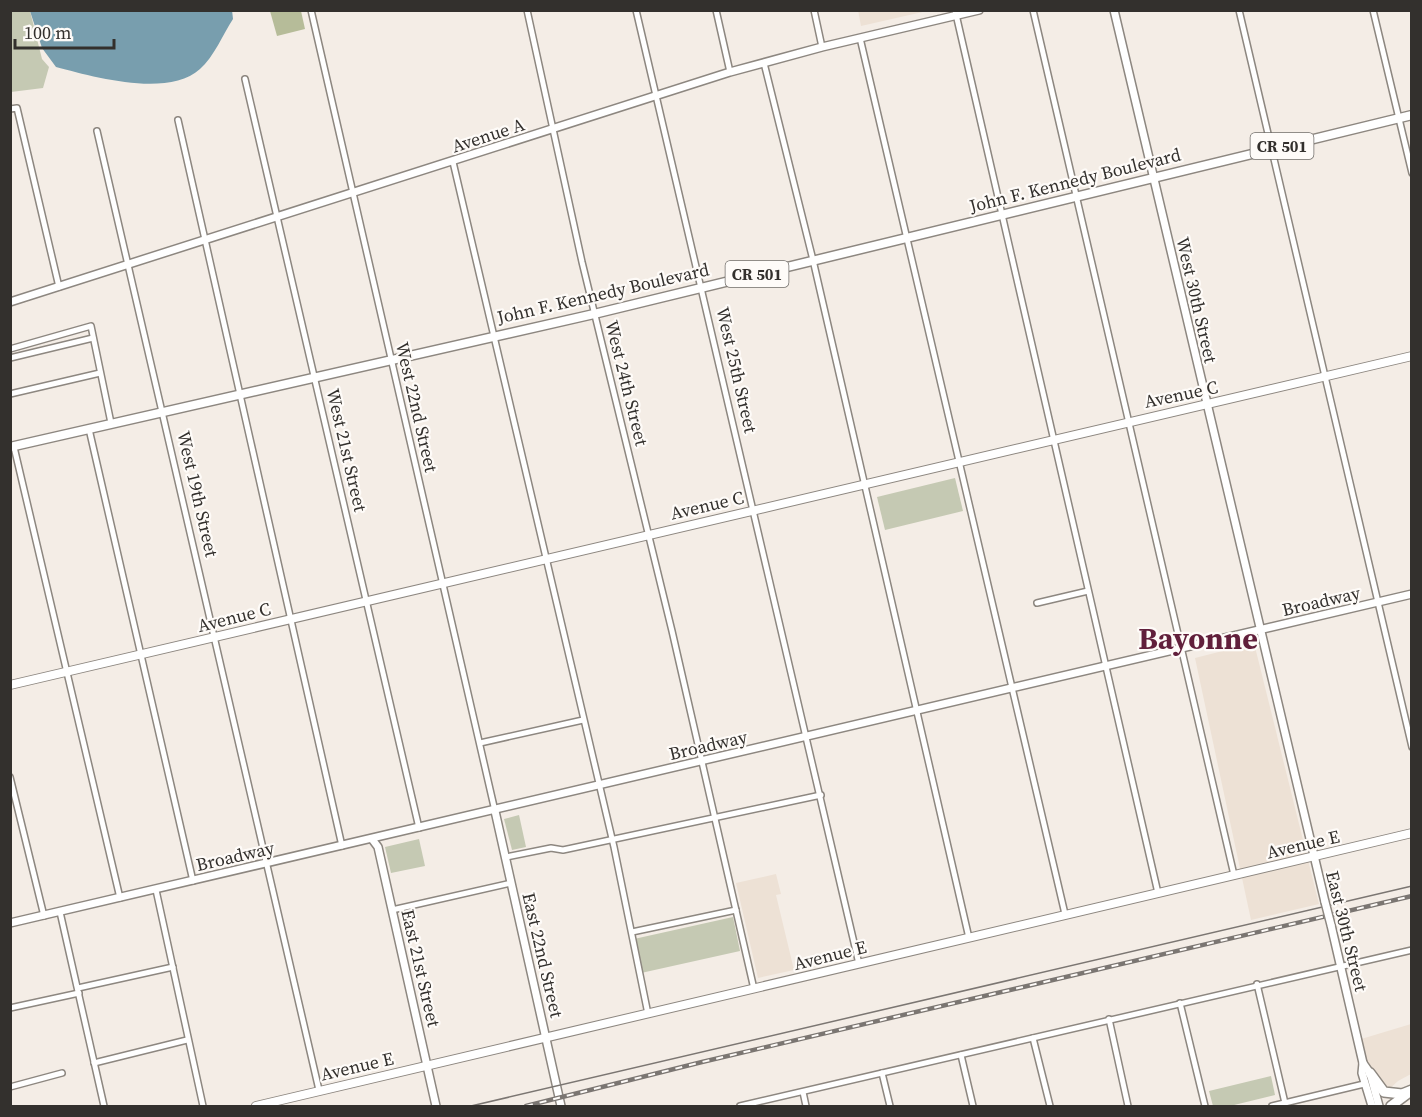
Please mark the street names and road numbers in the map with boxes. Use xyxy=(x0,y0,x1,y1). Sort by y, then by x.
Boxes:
street label: Avenue A xyxy=(448,111,528,159)
road number: CR 501 xyxy=(1250,133,1314,159)
street label: John F. Kennedy Boulevard xyxy=(966,142,1183,219)
street label: West 30th Street xyxy=(1170,235,1224,366)
street label: John F. Kennedy Boulevard xyxy=(493,256,712,330)
road number: CR 501 xyxy=(726,261,789,287)
street label: West 25th Street xyxy=(710,305,764,436)
street label: West 24th Street xyxy=(599,318,655,448)
street label: West 22nd Street xyxy=(390,339,444,475)
street label: Avenue C xyxy=(1142,374,1220,414)
street label: West 21st Street xyxy=(321,386,373,514)
street label: West 19th Street xyxy=(171,429,225,560)
street label: Avenue C xyxy=(668,484,746,526)
street label: Broadway xyxy=(1279,580,1363,622)
street label: Avenue C xyxy=(195,596,273,638)
street label: Broadway xyxy=(666,724,750,766)
street label: Avenue E xyxy=(1264,823,1342,865)
street label: Broadway xyxy=(193,835,277,877)
street label: East 30th Street xyxy=(1320,868,1374,994)
street label: East 22nd Street xyxy=(516,890,570,1020)
street label: East 21st Street xyxy=(395,907,447,1030)
street label: Avenue E xyxy=(791,934,869,976)
street label: Avenue E xyxy=(318,1045,396,1087)

